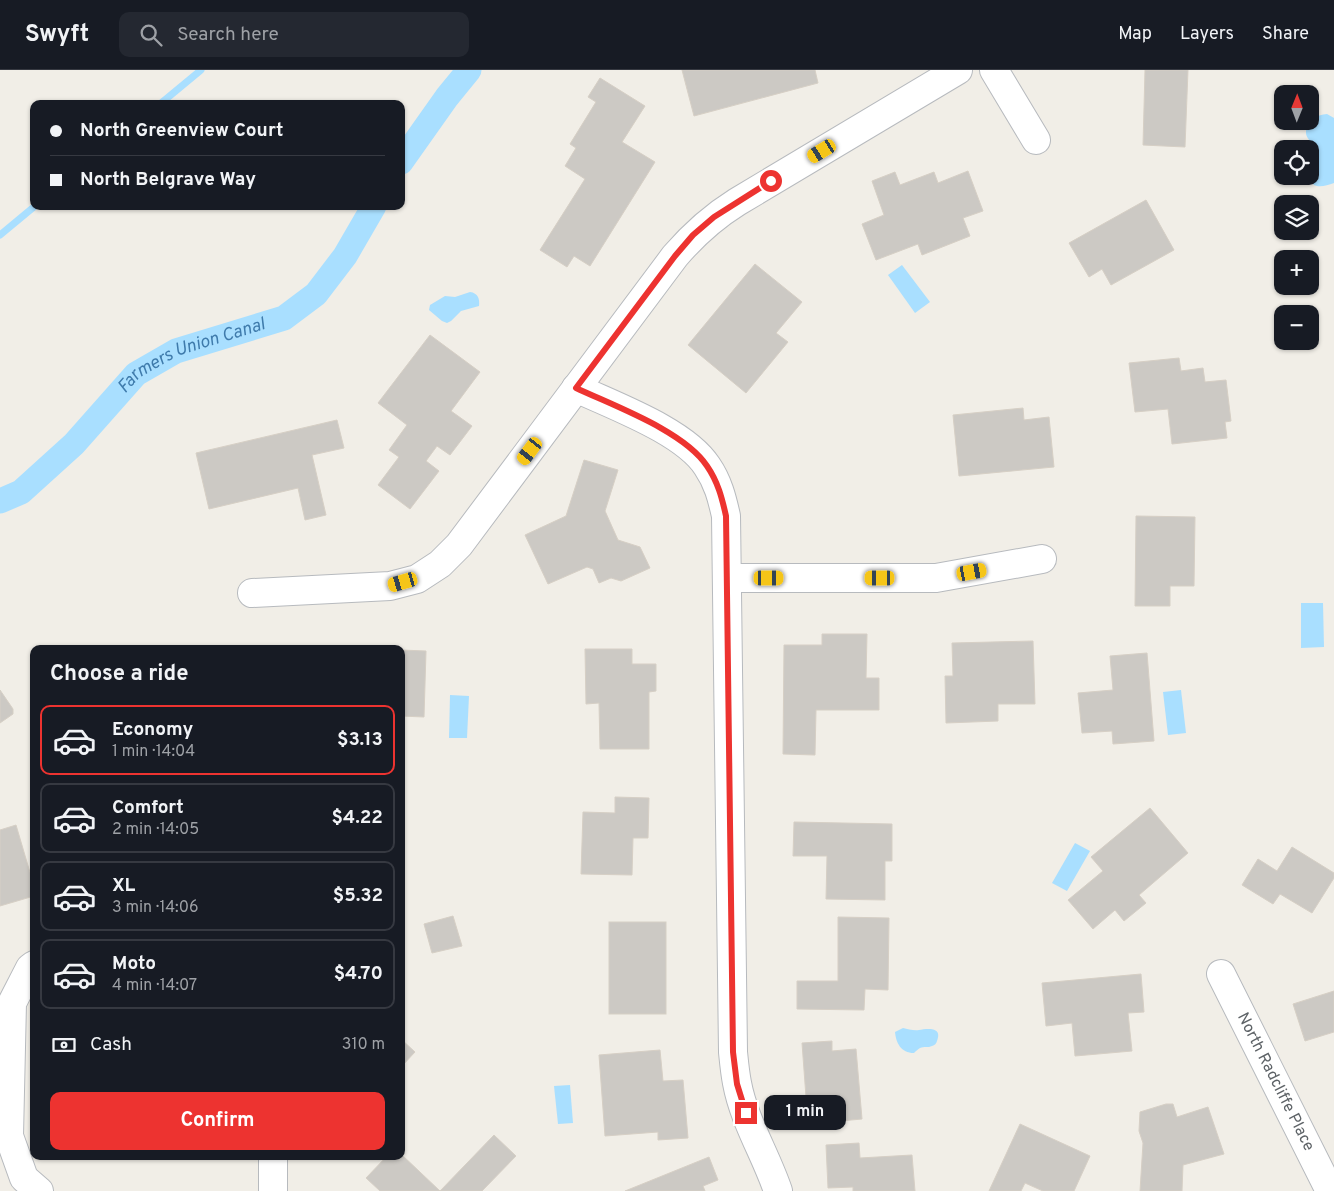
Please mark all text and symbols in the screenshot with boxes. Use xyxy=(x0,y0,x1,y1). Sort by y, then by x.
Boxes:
search box xyxy=(119,12,469,57)
text: Swyft xyxy=(25,20,89,50)
icon: search xyxy=(137,21,165,49)
text: Search here xyxy=(177,23,279,47)
text: Map xyxy=(1118,23,1152,46)
text: Layers xyxy=(1180,23,1234,46)
text: Share xyxy=(1262,23,1309,46)
north arrow xyxy=(1274,85,1319,130)
map controls xyxy=(1274,85,1319,350)
text: North Greenview Court xyxy=(80,119,283,143)
car xyxy=(805,137,838,165)
button: locate xyxy=(1274,140,1319,185)
text: North Belgrave Way xyxy=(80,168,256,192)
route start xyxy=(760,170,782,192)
button: layers xyxy=(1274,195,1319,240)
button: + xyxy=(1274,250,1319,295)
button: − xyxy=(1274,305,1319,350)
water label: Farmers Union Canal xyxy=(113,313,269,398)
car xyxy=(514,435,545,467)
car xyxy=(955,562,988,582)
car xyxy=(386,571,419,593)
car xyxy=(754,571,784,586)
car xyxy=(865,571,895,586)
text: Choose a ride xyxy=(50,661,188,688)
icon: car xyxy=(52,718,97,763)
text: Economy xyxy=(112,718,193,742)
text: $3.13 xyxy=(337,728,383,752)
text: 1 min · 14:04 xyxy=(112,742,195,762)
icon: car xyxy=(52,796,97,841)
text: Comfort xyxy=(112,796,184,820)
text: $4.22 xyxy=(332,806,383,830)
text: 2 min · 14:05 xyxy=(112,820,199,840)
icon: car xyxy=(52,874,97,919)
text: XL xyxy=(112,874,135,898)
text: $5.32 xyxy=(333,884,383,908)
text: 3 min · 14:06 xyxy=(112,898,199,918)
icon: car xyxy=(52,952,97,997)
text: Moto xyxy=(112,952,156,976)
text: $4.70 xyxy=(334,962,383,986)
text: 4 min · 14:07 xyxy=(112,976,197,996)
street label: North Radcliffe Place xyxy=(1232,1009,1318,1155)
icon: cash xyxy=(50,1031,78,1059)
text: Cash xyxy=(90,1033,132,1057)
text: 310 m xyxy=(342,1035,385,1055)
button: Confirm xyxy=(50,1092,385,1150)
callout: 1 min xyxy=(764,1096,846,1130)
route end xyxy=(735,1102,757,1124)
text: 1 min xyxy=(786,1102,824,1122)

